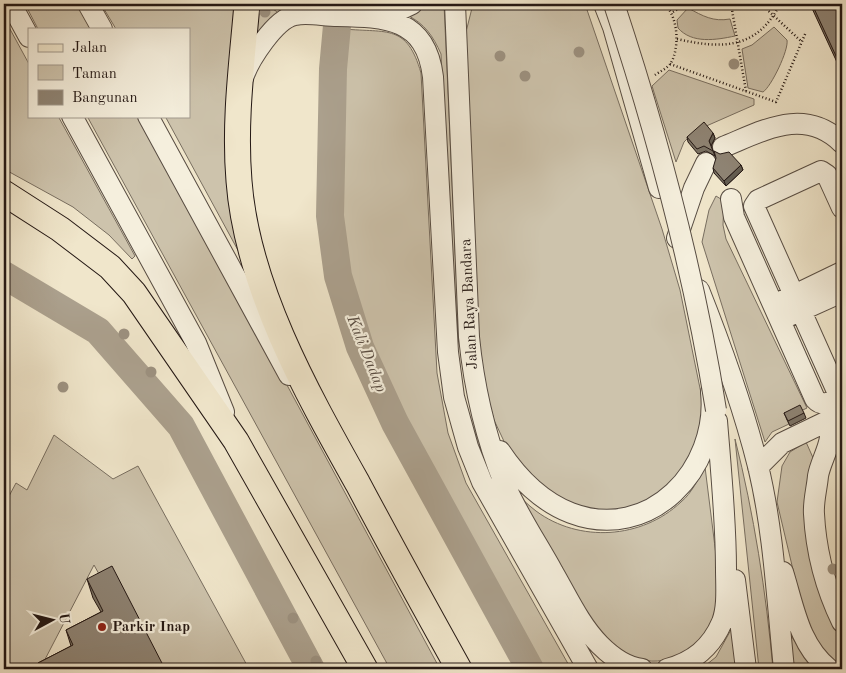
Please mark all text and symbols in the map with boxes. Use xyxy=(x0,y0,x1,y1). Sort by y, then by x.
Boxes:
legend xyxy=(28,28,190,118)
text: Jalan xyxy=(72,41,107,56)
text: Taman xyxy=(72,67,117,82)
text: Bangunan xyxy=(72,91,138,106)
street label: Jalan Raya Bandara xyxy=(459,238,481,370)
water label: Kali Dadap xyxy=(343,312,389,395)
north arrow xyxy=(28,596,78,646)
text: U xyxy=(56,612,72,625)
place label: Parkir Inap xyxy=(112,620,190,635)
marker: Parkir Inap xyxy=(96,621,108,633)

